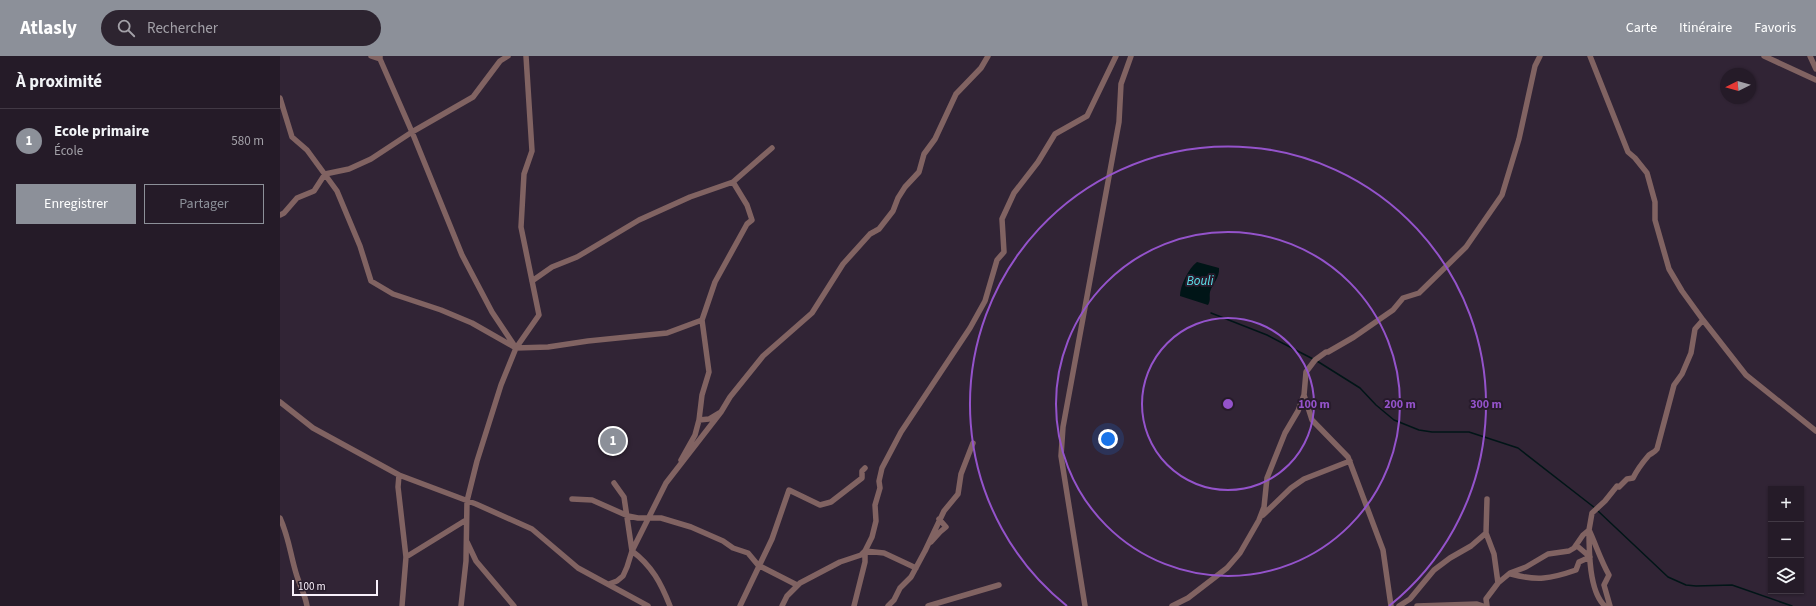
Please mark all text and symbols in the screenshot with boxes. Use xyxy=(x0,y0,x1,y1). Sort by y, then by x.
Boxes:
search box xyxy=(101,10,381,46)
text: Atlasly xyxy=(20,15,77,42)
icon: search xyxy=(115,17,137,39)
text: Rechercher xyxy=(147,18,218,39)
text: Carte xyxy=(1626,18,1657,38)
text: Itinéraire xyxy=(1679,18,1732,38)
text: Favoris xyxy=(1754,18,1796,38)
north arrow xyxy=(1720,68,1756,104)
text: À proximité xyxy=(16,70,102,94)
text: Ecole primaire xyxy=(54,121,149,142)
text: 1 xyxy=(26,132,32,150)
text: 580 m xyxy=(231,132,264,150)
text: École xyxy=(54,142,83,160)
button: Enregistrer xyxy=(16,184,136,224)
button: Partager xyxy=(144,184,264,224)
water label: Bouli xyxy=(1186,272,1215,290)
text: 100 m xyxy=(1298,396,1330,413)
text: 200 m xyxy=(1384,396,1416,413)
text: 300 m xyxy=(1470,396,1502,413)
centre of rings xyxy=(1221,397,1235,411)
pin: 1 xyxy=(600,426,626,456)
your location xyxy=(1098,429,1118,449)
map controls xyxy=(1768,486,1804,594)
button: + xyxy=(1768,486,1804,522)
button: − xyxy=(1768,522,1804,558)
button: layers xyxy=(1768,558,1804,594)
scale bar xyxy=(292,578,378,597)
text: 100 m xyxy=(298,579,326,594)

